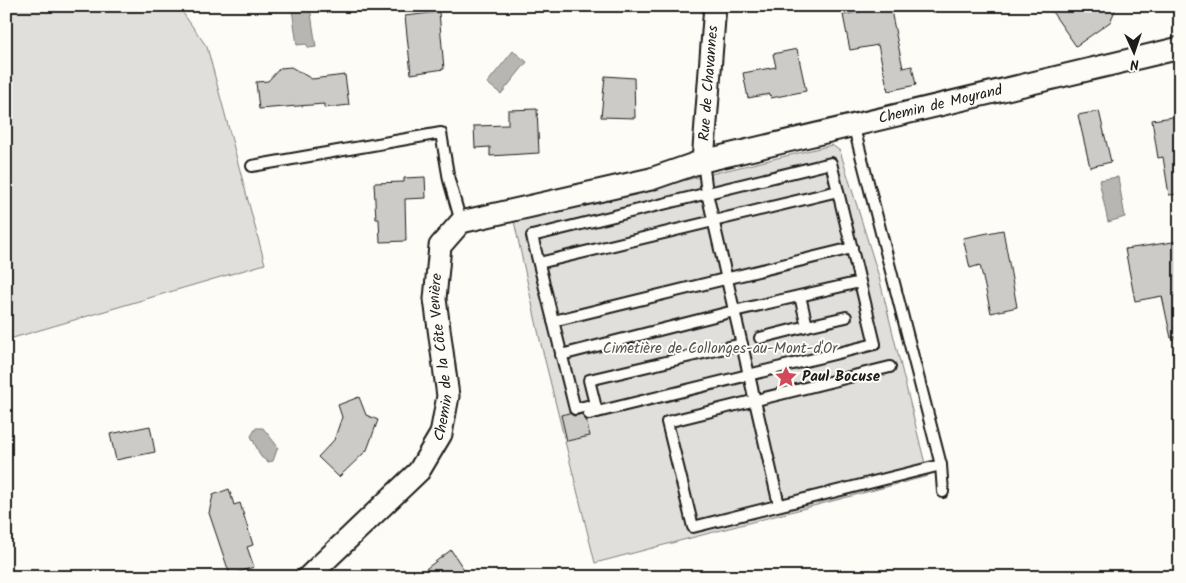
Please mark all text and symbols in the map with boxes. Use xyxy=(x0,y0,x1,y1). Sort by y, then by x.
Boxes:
street label: Rue de Chavannes xyxy=(693,24,725,142)
north arrow xyxy=(1108,28,1158,78)
text: N xyxy=(1129,53,1140,75)
street label: Chemin de Moyrand xyxy=(876,78,1005,131)
street label: Chemin de la Côte Venière xyxy=(423,272,460,446)
park label: Cimetière de Collonges-au-Mont-d'Or xyxy=(603,337,838,361)
place icon: Paul Bocuse xyxy=(773,364,799,390)
place label: Paul Bocuse xyxy=(802,365,881,389)

